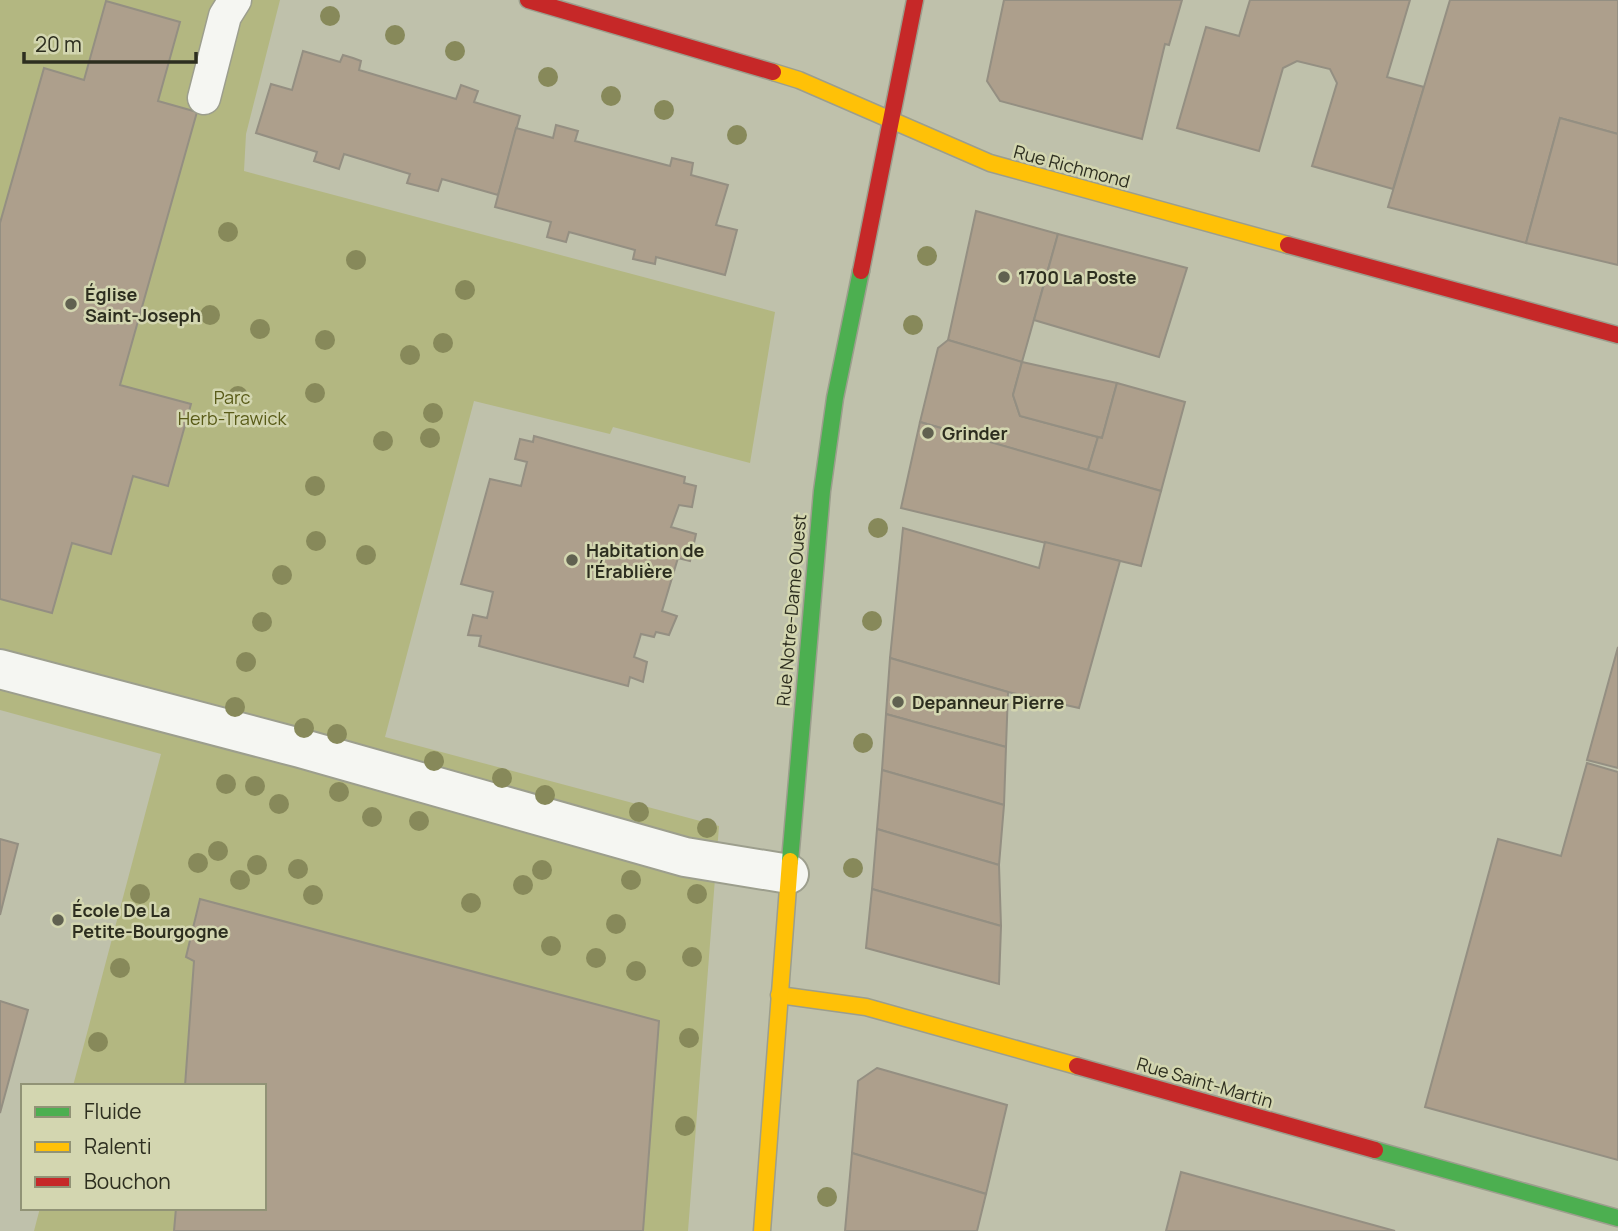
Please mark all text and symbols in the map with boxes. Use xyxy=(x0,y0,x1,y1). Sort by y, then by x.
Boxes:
scale bar xyxy=(24,21,196,65)
text: 20 m xyxy=(35,30,82,58)
street label: Rue Richmond xyxy=(1011,139,1133,193)
place label: 1700 La Poste xyxy=(1018,265,1137,289)
marker: 1700 La Poste xyxy=(996,269,1012,285)
place label: Église Saint-Joseph xyxy=(85,282,201,327)
marker: Église Saint-Joseph xyxy=(63,296,79,312)
park label: Parc Herb-Trawick xyxy=(178,385,287,430)
place label: Grinder xyxy=(942,421,1008,445)
marker: Grinder xyxy=(920,425,936,441)
street label: Rue Notre-Dame Ouest xyxy=(771,513,811,707)
place label: Habitation de l'Érablière xyxy=(586,538,705,583)
marker: Habitation de l'Érablière xyxy=(564,552,580,568)
place label: Depanneur Pierre xyxy=(912,690,1064,714)
marker: Depanneur Pierre xyxy=(890,694,906,710)
place label: École De La Petite-Bourgogne xyxy=(72,898,229,943)
marker: École De La Petite-Bourgogne xyxy=(50,912,66,928)
street label: Rue Saint-Martin xyxy=(1134,1051,1276,1113)
legend xyxy=(21,1084,266,1210)
text: Fluide xyxy=(84,1097,142,1125)
text: Ralenti xyxy=(84,1132,152,1160)
text: Bouchon xyxy=(84,1167,171,1195)

